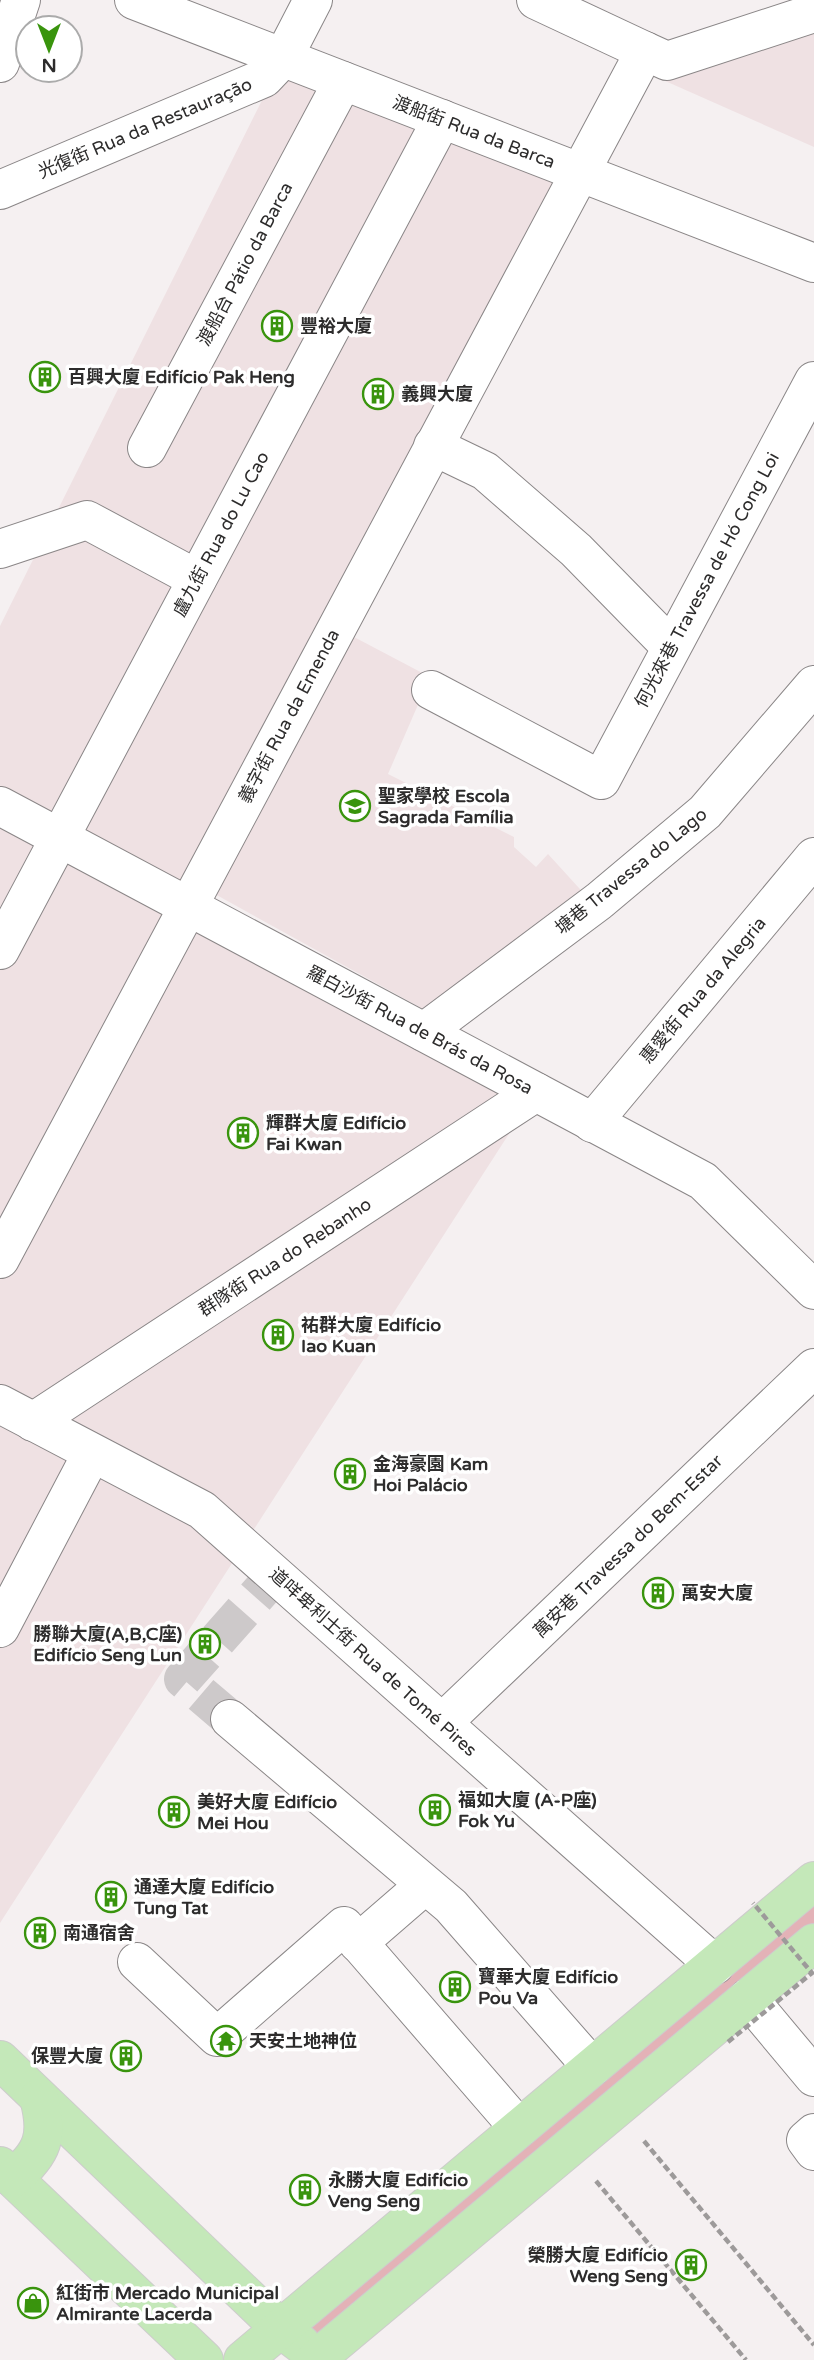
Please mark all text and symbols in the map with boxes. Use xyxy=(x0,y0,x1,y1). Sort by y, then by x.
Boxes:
north arrow xyxy=(14,14,84,84)
text: N xyxy=(41,54,57,76)
street label: 光復街 Rua da Restauração xyxy=(35,73,255,183)
street label: 渡船街 Rua da Barca xyxy=(390,91,558,173)
street label: 渡船台 Pátio da Barca xyxy=(192,178,298,350)
building icon: 豐裕大廈 xyxy=(260,309,294,343)
place label: 豐裕大廈 xyxy=(300,315,372,337)
building icon: 百興大廈 Edifício Pak Heng xyxy=(28,360,62,394)
place label: 百興大廈 Edifício Pak Heng xyxy=(68,366,295,388)
building icon: 義興大廈 xyxy=(361,377,395,411)
place label: 義興大廈 xyxy=(401,383,473,405)
street label: 盧九街 Rua do Lu Cao xyxy=(168,448,274,620)
street label: 何光來巷 Travessa de Hó Cong Loi xyxy=(630,448,784,712)
street label: 義字街 Rua da Emenda xyxy=(234,625,344,807)
place label: 聖家學校 Escola Sagrada Família xyxy=(378,785,514,828)
school or university icon: 聖家學校 Escola Sagrada Família xyxy=(338,789,372,823)
street label: 塘巷 Travessa do Lago xyxy=(551,803,711,939)
street label: 惠愛街 Rua da Alegria xyxy=(635,912,771,1068)
street label: 羅白沙街 Rua de Brás da Rosa xyxy=(303,961,537,1099)
place label: 輝群大廈 Edifício Fai Kwan xyxy=(266,1112,406,1155)
building icon: 輝群大廈 Edifício Fai Kwan xyxy=(226,1116,260,1150)
street label: 群隊街 Rua do Rebanho xyxy=(194,1193,376,1321)
place label: 祐群大廈 Edifício Iao Kuan xyxy=(301,1314,441,1357)
building icon: 祐群大廈 Edifício Iao Kuan xyxy=(261,1318,295,1352)
street label: 萬安巷 Travessa do Bem-Estar xyxy=(529,1450,727,1642)
place label: 金海豪園 Kam Hoi Palácio xyxy=(373,1453,488,1496)
building icon: 金海豪園 Kam Hoi Palácio xyxy=(333,1457,367,1491)
street label: 道咩卑利士街 Rua de Tomé Pires xyxy=(265,1563,481,1761)
building icon: 萬安大廈 xyxy=(641,1576,675,1610)
place label: 萬安大廈 xyxy=(681,1582,753,1604)
place label: 勝聯大廈(A,B,C座) Edifício Seng Lun xyxy=(33,1623,182,1666)
building icon: 勝聯大廈(A,B,C座) Edifício Seng Lun xyxy=(188,1627,222,1661)
place label: 福如大廈 (A-P座) Fok Yu xyxy=(458,1789,597,1832)
place label: 美好大廈 Edifício Mei Hou xyxy=(197,1791,337,1834)
building icon: 福如大廈 (A-P座) Fok Yu xyxy=(418,1793,452,1827)
building icon: 美好大廈 Edifício Mei Hou xyxy=(157,1795,191,1829)
place label: 通達大廈 Edifício Tung Tat xyxy=(133,1876,274,1919)
building icon: 通達大廈 Edifício Tung Tat xyxy=(94,1880,128,1914)
building icon: 南通宿舍 xyxy=(23,1916,57,1950)
place label: 南通宿舍 xyxy=(63,1922,135,1944)
place label: 寶華大廈 Edifício Pou Va xyxy=(478,1966,618,2009)
building icon: 寶華大廈 Edifício Pou Va xyxy=(438,1970,472,2004)
temple icon: 天安土地神位 xyxy=(209,2024,243,2058)
place label: 天安土地神位 xyxy=(249,2030,357,2052)
building icon: 保豐大廈 xyxy=(109,2039,143,2073)
place label: 保豐大廈 xyxy=(31,2045,103,2067)
place label: 永勝大廈 Edifício Veng Seng xyxy=(328,2169,468,2212)
building icon: 永勝大廈 Edifício Veng Seng xyxy=(288,2173,322,2207)
place label: 榮勝大廈 Edifício Weng Seng xyxy=(528,2244,668,2287)
building icon: 榮勝大廈 Edifício Weng Seng xyxy=(674,2248,708,2282)
place label: 紅街市 Mercado Municipal Almirante Lacerda xyxy=(56,2282,279,2325)
shop icon: 紅街市 Mercado Municipal Almirante Lacerda xyxy=(16,2286,50,2320)

